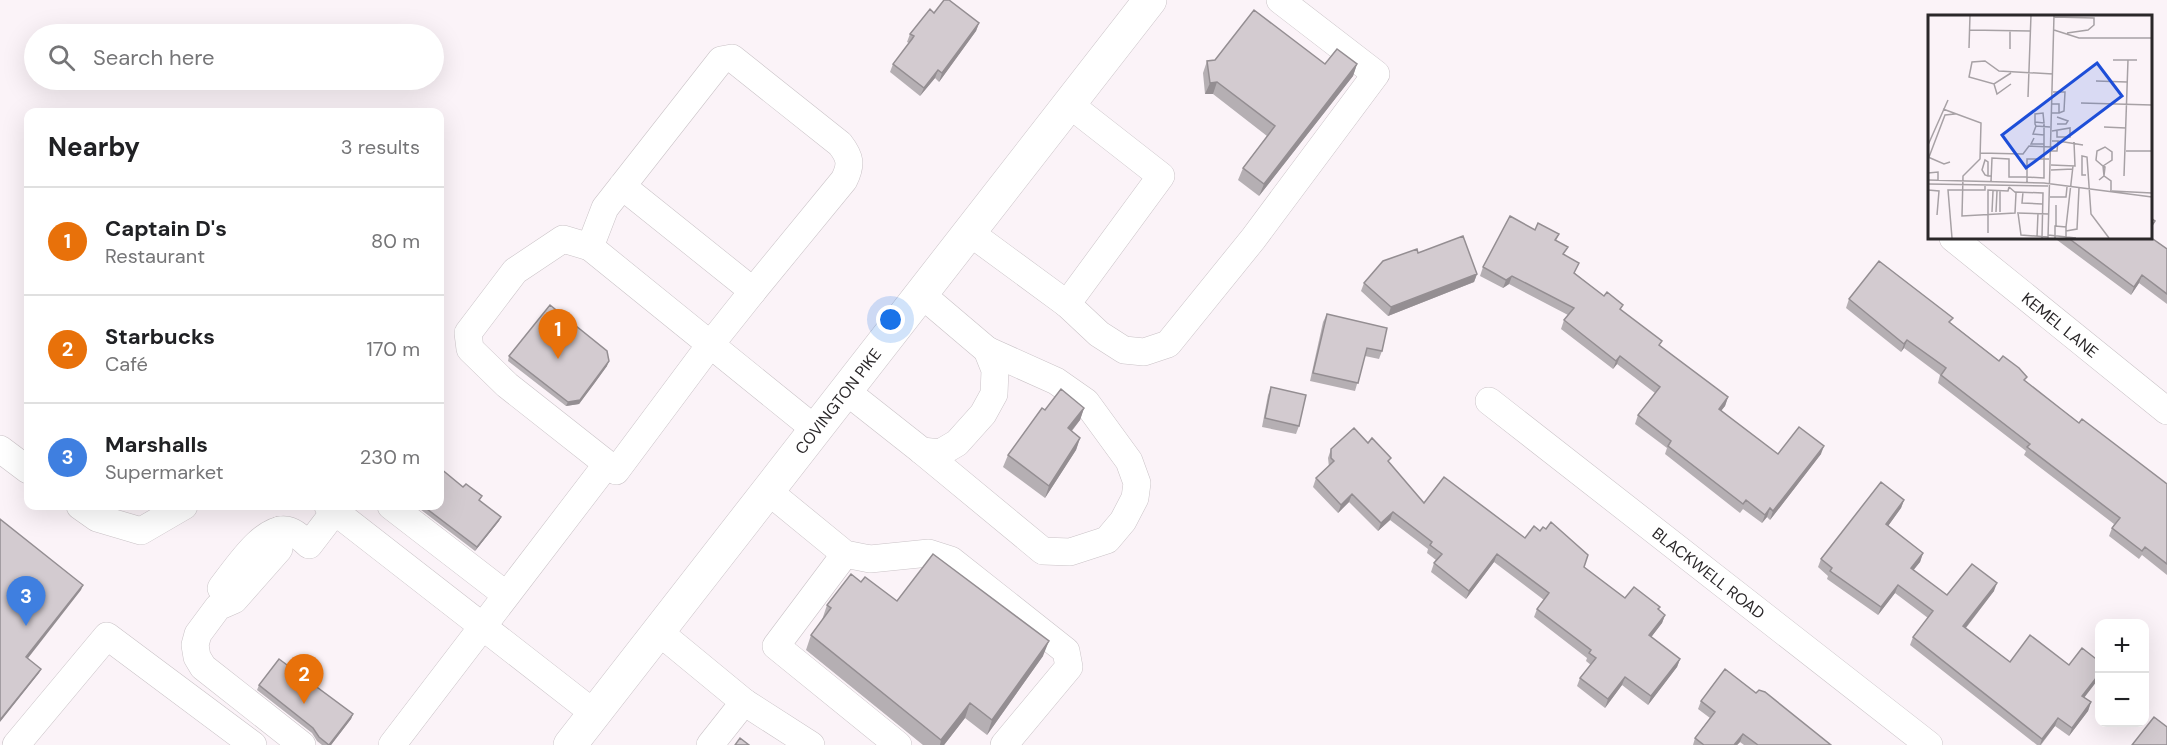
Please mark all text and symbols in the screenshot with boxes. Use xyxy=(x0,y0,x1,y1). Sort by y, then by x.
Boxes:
inset map xyxy=(1928,15,2152,238)
search box xyxy=(24,24,444,90)
icon: search xyxy=(45,41,78,74)
text: Search here xyxy=(93,43,214,72)
text: Nearby xyxy=(48,130,140,164)
text: 3 results xyxy=(341,134,420,160)
text: Captain D's xyxy=(105,214,227,243)
text: 1 xyxy=(64,228,71,254)
text: 80 m xyxy=(371,228,420,254)
text: Restaurant xyxy=(105,243,205,269)
street label: KEMEL LANE xyxy=(2017,288,2103,362)
your location xyxy=(876,305,905,334)
pin: 1 xyxy=(538,310,578,359)
text: Starbucks xyxy=(105,322,215,351)
text: 2 xyxy=(62,336,73,362)
text: 170 m xyxy=(367,336,420,362)
street label: COVINGTON PIKE xyxy=(790,344,886,458)
text: Café xyxy=(105,351,148,377)
text: Marshalls xyxy=(105,430,208,459)
text: 3 xyxy=(61,444,74,470)
text: 230 m xyxy=(360,444,420,470)
text: Supermarket xyxy=(105,459,224,485)
street label: BLACKWELL ROAD xyxy=(1648,523,1769,624)
pin: 3 xyxy=(6,576,46,626)
map controls xyxy=(2095,619,2149,727)
button: + xyxy=(2095,619,2149,673)
pin: 2 xyxy=(284,654,324,704)
button: − xyxy=(2095,673,2149,727)

